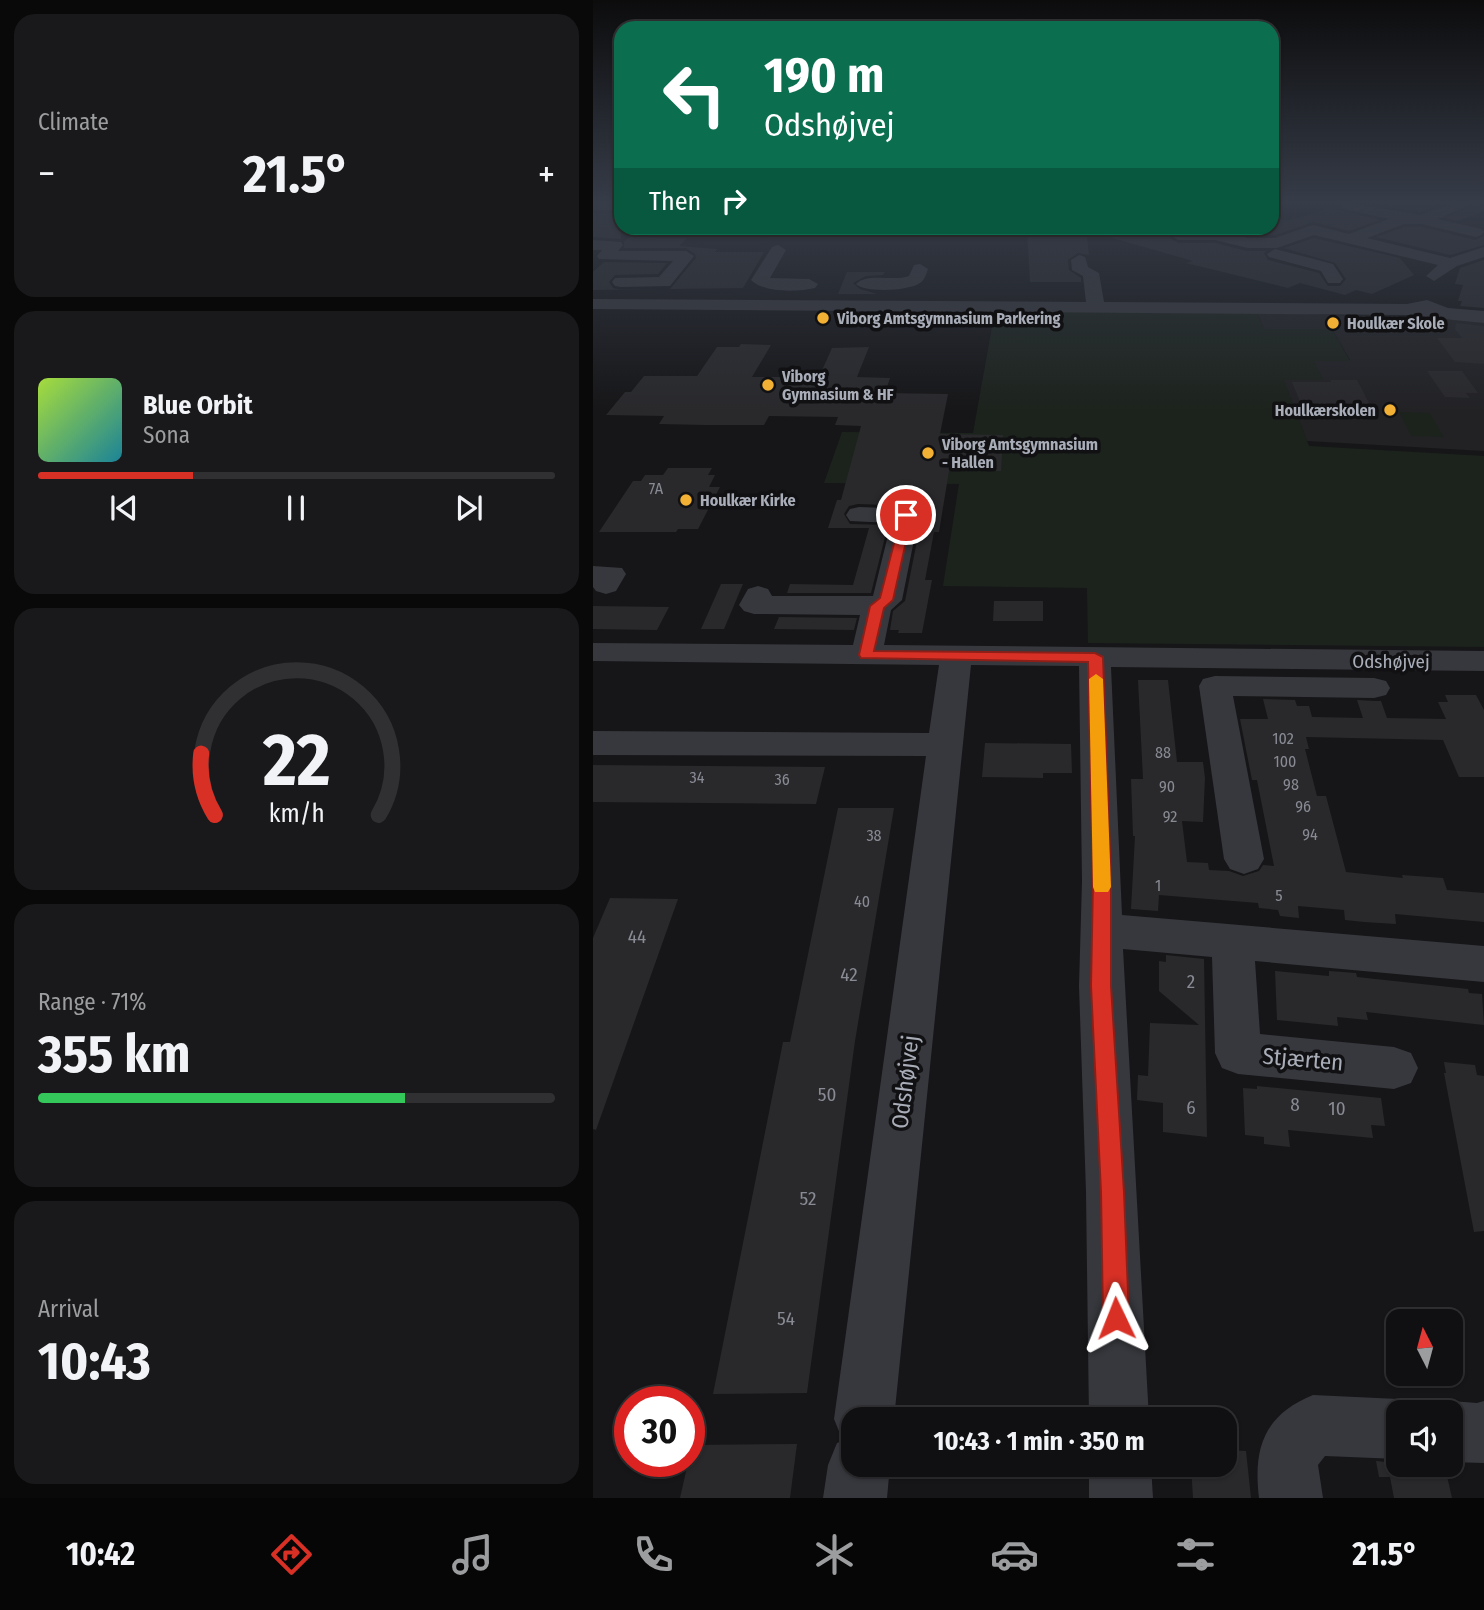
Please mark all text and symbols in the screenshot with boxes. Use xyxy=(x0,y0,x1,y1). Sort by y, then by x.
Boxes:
text: 190 m xyxy=(764,46,884,105)
icon: left xyxy=(649,49,740,140)
text: Odshøjvej xyxy=(764,106,895,144)
text: Climate xyxy=(38,108,109,136)
text: 21.5° xyxy=(243,143,350,206)
text: − xyxy=(38,151,55,197)
text: + xyxy=(538,151,555,197)
icon: right xyxy=(715,182,753,220)
text: Then xyxy=(649,186,701,217)
place label: Viborg Amtsgymnasium Parkering xyxy=(836,309,1061,328)
marker: Viborg Amtsgymnasium Parkering xyxy=(815,310,831,326)
place label: Houlkær Skole xyxy=(1347,314,1445,333)
marker: Houlkær Skole xyxy=(1325,315,1341,331)
place label: Viborg Gymnasium & HF xyxy=(781,367,894,404)
marker: Viborg Gymnasium & HF xyxy=(760,377,776,393)
text: Blue Orbit xyxy=(143,390,253,421)
place label: Houlkærskolen xyxy=(1275,401,1376,420)
marker: Houlkærskolen xyxy=(1382,402,1398,418)
text: Sona xyxy=(143,421,190,449)
place label: Viborg Amtsgymnasium - Hallen xyxy=(941,435,1098,472)
marker: Viborg Amtsgymnasium - Hallen xyxy=(920,445,936,461)
house number: 7A xyxy=(649,479,664,498)
pin xyxy=(876,485,936,545)
icon: previous xyxy=(105,489,143,527)
icon: pause xyxy=(277,489,315,527)
icon: next xyxy=(450,489,488,527)
place label: Houlkær Kirke xyxy=(700,491,796,510)
marker: Houlkær Kirke xyxy=(678,492,694,508)
icon: arrive xyxy=(887,496,925,534)
street label: Odshøjvej xyxy=(1352,650,1430,673)
text: 22 xyxy=(262,717,330,804)
house number: 102 xyxy=(1272,729,1294,748)
house number: 88 xyxy=(1155,743,1171,762)
house number: 100 xyxy=(1274,752,1296,771)
house number: 34 xyxy=(690,768,705,787)
house number: 36 xyxy=(774,770,790,789)
house number: 98 xyxy=(1283,775,1299,794)
house number: 90 xyxy=(1159,777,1175,796)
house number: 96 xyxy=(1295,797,1311,816)
text: km/h xyxy=(269,799,324,829)
house number: 92 xyxy=(1163,807,1177,826)
house number: 94 xyxy=(1302,825,1318,844)
house number: 38 xyxy=(866,826,882,845)
house number: 1 xyxy=(1155,876,1161,895)
house number: 5 xyxy=(1275,886,1283,905)
house number: 40 xyxy=(854,892,870,911)
house number: 44 xyxy=(628,925,646,948)
house number: 42 xyxy=(840,963,858,986)
house number: 2 xyxy=(1187,970,1195,993)
text: Range · 71% xyxy=(38,988,146,1016)
text: 355 km xyxy=(38,1023,190,1086)
street label: Odshøjvej xyxy=(885,1034,925,1130)
street label: Stjærten xyxy=(1261,1042,1345,1076)
house number: 50 xyxy=(818,1083,836,1106)
house number: 8 xyxy=(1290,1093,1300,1116)
house number: 6 xyxy=(1186,1096,1196,1119)
house number: 10 xyxy=(1328,1097,1346,1120)
house number: 52 xyxy=(800,1187,816,1210)
position arrow xyxy=(1079,1281,1153,1355)
text: Arrival xyxy=(38,1295,99,1323)
house number: 54 xyxy=(777,1307,795,1330)
north arrow xyxy=(1386,1309,1463,1386)
map controls xyxy=(1386,1309,1463,1477)
text: 10:43 xyxy=(38,1330,151,1393)
speed limit sign: 30 xyxy=(614,1386,705,1477)
button: sound xyxy=(1386,1400,1463,1477)
text: 10:43 · 1 min · 350 m xyxy=(933,1426,1145,1457)
icon: directions xyxy=(267,1530,316,1579)
icon: music xyxy=(448,1530,497,1579)
icon: phone xyxy=(629,1530,678,1579)
icon: climate xyxy=(810,1530,859,1579)
icon: car xyxy=(990,1530,1039,1579)
icon: filters xyxy=(1171,1530,1220,1579)
text: 10:42 xyxy=(66,1535,135,1573)
text: 21.5° xyxy=(1352,1535,1418,1573)

